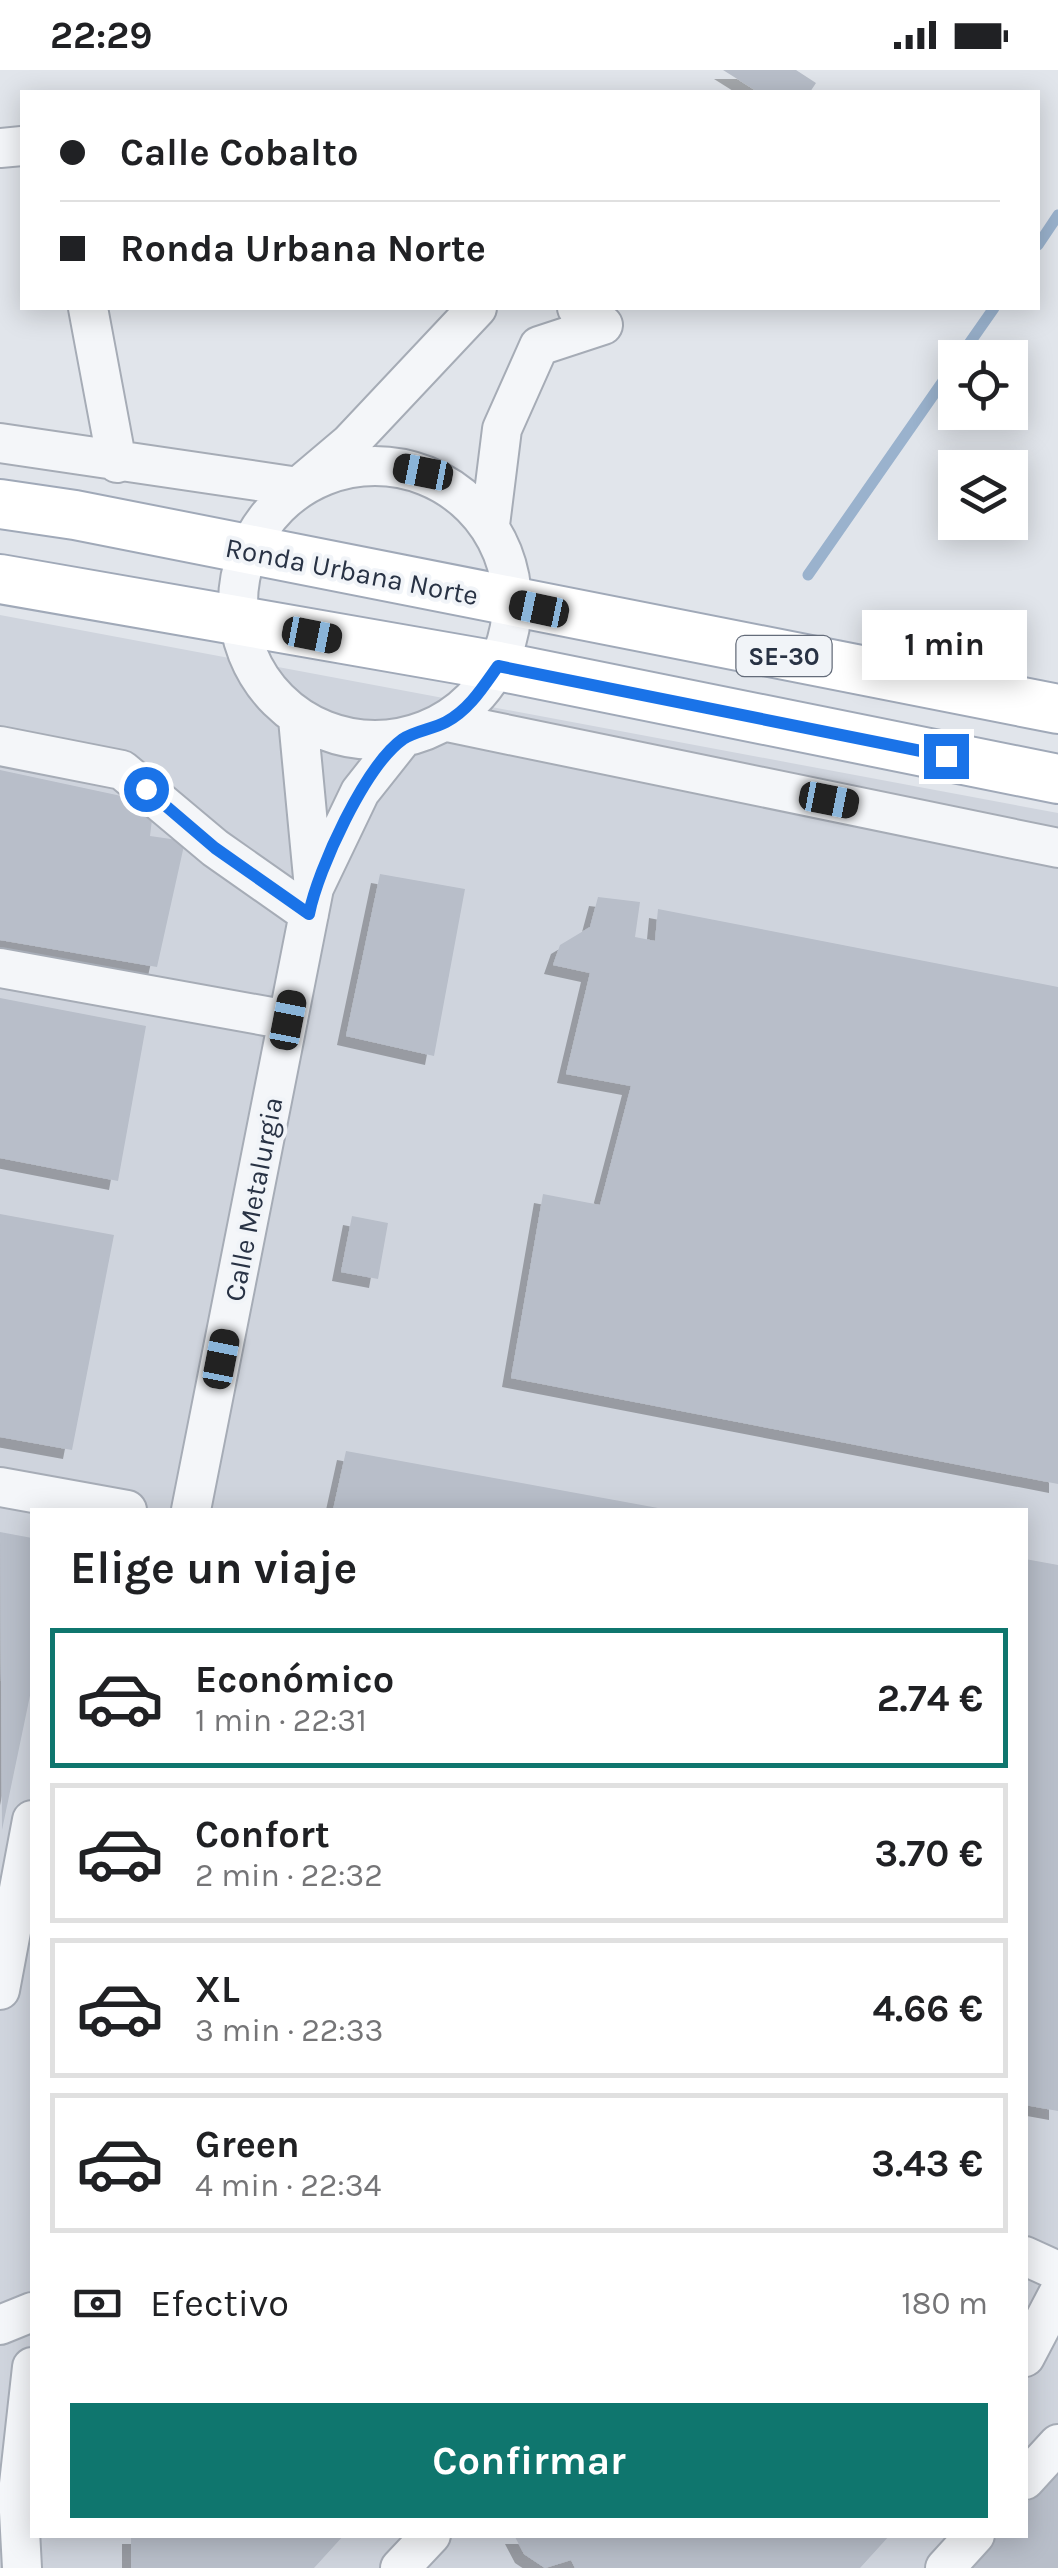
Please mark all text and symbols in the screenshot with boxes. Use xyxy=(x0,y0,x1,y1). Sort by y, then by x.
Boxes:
text: 22:29 xyxy=(50,13,152,58)
text: Calle Cobalto xyxy=(120,130,358,175)
text: Ronda Urbana Norte xyxy=(120,226,486,271)
map controls xyxy=(938,340,1028,540)
button: locate xyxy=(938,340,1028,430)
button: layers xyxy=(938,450,1028,540)
car xyxy=(391,452,455,492)
street label: Ronda Urbana Norte xyxy=(223,531,481,612)
car xyxy=(507,588,571,630)
callout: 1 min xyxy=(864,611,1028,681)
car xyxy=(280,615,344,655)
text: 1 min xyxy=(904,626,985,663)
road number: SE-30 xyxy=(736,636,832,676)
route end xyxy=(924,734,969,779)
route start xyxy=(124,767,169,812)
car xyxy=(797,780,861,820)
car xyxy=(268,988,308,1052)
street label: Calle Metalurgia xyxy=(218,1094,289,1304)
car xyxy=(201,1327,241,1391)
text: Elige un viaje xyxy=(70,1542,357,1594)
icon: car xyxy=(75,1653,165,1743)
text: Económico xyxy=(195,1657,394,1702)
text: 2.74 € xyxy=(877,1676,983,1721)
text: 1 min · 22:31 xyxy=(195,1702,367,1739)
icon: car xyxy=(75,1808,165,1898)
text: Confort xyxy=(195,1812,330,1857)
text: 3.70 € xyxy=(875,1831,983,1876)
text: 2 min · 22:32 xyxy=(195,1857,383,1894)
icon: car xyxy=(75,1963,165,2053)
text: XL xyxy=(195,1967,240,2012)
text: 4.66 € xyxy=(872,1986,983,2031)
text: 3 min · 22:33 xyxy=(195,2012,383,2049)
icon: car xyxy=(75,2118,165,2208)
text: Green xyxy=(195,2122,300,2167)
text: 3.43 € xyxy=(871,2141,983,2186)
text: 4 min · 22:34 xyxy=(195,2167,381,2204)
icon: cash xyxy=(70,2276,125,2331)
text: Efectivo xyxy=(150,2281,289,2326)
text: 180 m xyxy=(901,2285,988,2322)
button: Confirmar xyxy=(70,2403,988,2518)

